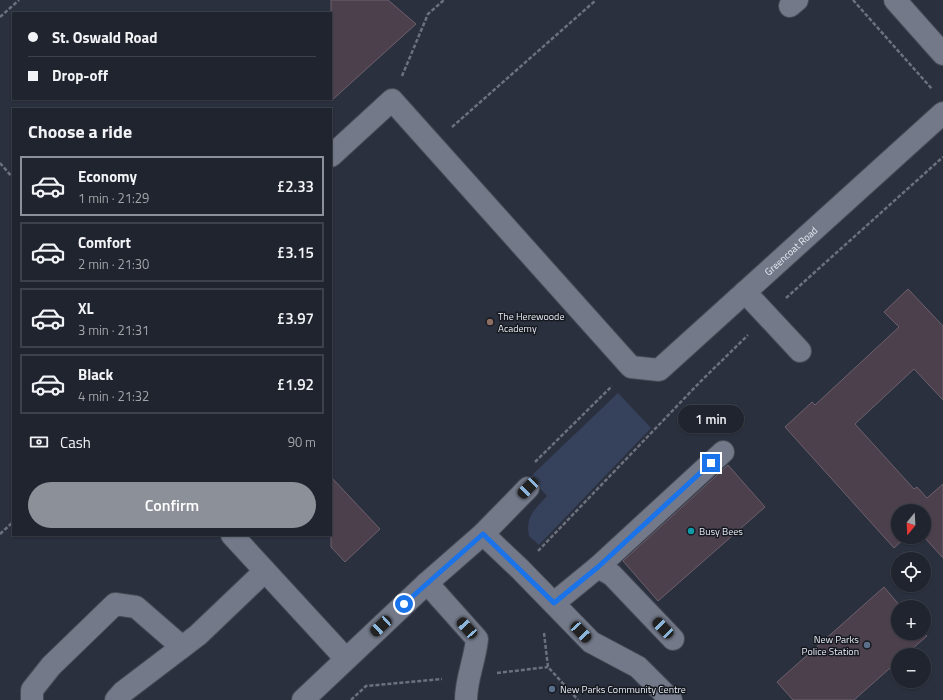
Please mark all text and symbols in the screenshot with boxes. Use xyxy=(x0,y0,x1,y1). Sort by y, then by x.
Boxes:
text: St. Oswald Road xyxy=(52,26,157,49)
text: Drop-off xyxy=(52,64,108,87)
text: Choose a ride xyxy=(28,118,132,145)
text: Economy xyxy=(78,165,137,188)
icon: car xyxy=(30,168,66,204)
text: £2.33 xyxy=(277,175,314,198)
text: 1 min · 21:29 xyxy=(78,188,149,208)
street label: Greencoat Road xyxy=(761,223,821,279)
text: Comfort xyxy=(78,231,131,254)
icon: car xyxy=(30,234,66,270)
text: £3.15 xyxy=(277,241,314,264)
text: 2 min · 21:30 xyxy=(78,254,149,274)
text: XL xyxy=(78,297,94,320)
icon: car xyxy=(30,300,66,336)
text: £3.97 xyxy=(277,307,314,330)
place label: The Herewoode Academy xyxy=(498,309,564,336)
marker: The Herewoode Academy xyxy=(485,317,495,327)
text: 3 min · 21:31 xyxy=(78,320,149,340)
text: Black xyxy=(78,363,113,386)
icon: car xyxy=(30,366,66,402)
text: £1.92 xyxy=(277,373,314,396)
text: 4 min · 21:32 xyxy=(78,386,149,406)
callout: 1 min xyxy=(678,405,744,433)
text: 1 min xyxy=(695,409,727,429)
icon: cash xyxy=(28,431,50,453)
text: Cash xyxy=(60,431,91,454)
text: 90 m xyxy=(288,432,316,452)
route end xyxy=(702,454,720,472)
car xyxy=(515,475,541,501)
button: Confirm xyxy=(28,482,316,528)
north arrow xyxy=(891,504,931,544)
map controls xyxy=(891,504,931,688)
place label: Busy Bees xyxy=(699,524,743,539)
marker: Busy Bees xyxy=(686,526,696,536)
button: locate xyxy=(891,552,931,592)
route start xyxy=(395,595,413,613)
button: + xyxy=(891,600,931,640)
car xyxy=(368,613,394,639)
car xyxy=(455,615,479,641)
car xyxy=(650,615,676,641)
car xyxy=(568,619,594,645)
place label: New Parks Police Station xyxy=(802,632,859,659)
marker: New Parks Police Station xyxy=(862,640,872,650)
button: − xyxy=(891,648,931,688)
place label: New Parks Community Centre xyxy=(560,682,686,697)
marker: New Parks Community Centre xyxy=(547,684,557,694)

